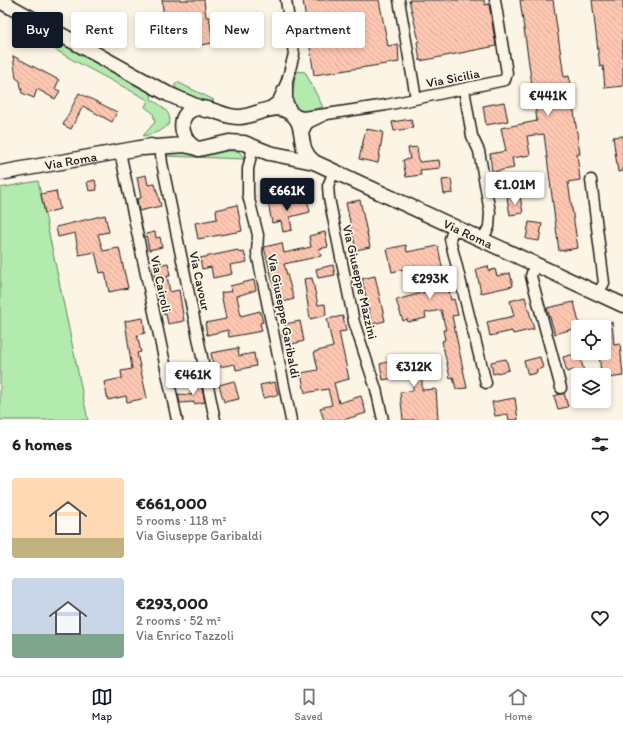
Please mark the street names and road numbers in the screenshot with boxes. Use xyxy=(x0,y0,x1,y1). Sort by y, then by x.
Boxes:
street label: Via Sicilia xyxy=(425,65,481,91)
street label: Via Roma xyxy=(44,148,98,172)
street label: Via Roma xyxy=(441,216,496,251)
street label: Via Giuseppe Mazzini xyxy=(340,223,380,341)
street label: Via Cavour xyxy=(186,250,214,312)
street label: Via Giuseppe Garibaldi xyxy=(265,253,303,379)
street label: Via Cairoli xyxy=(148,254,174,314)

